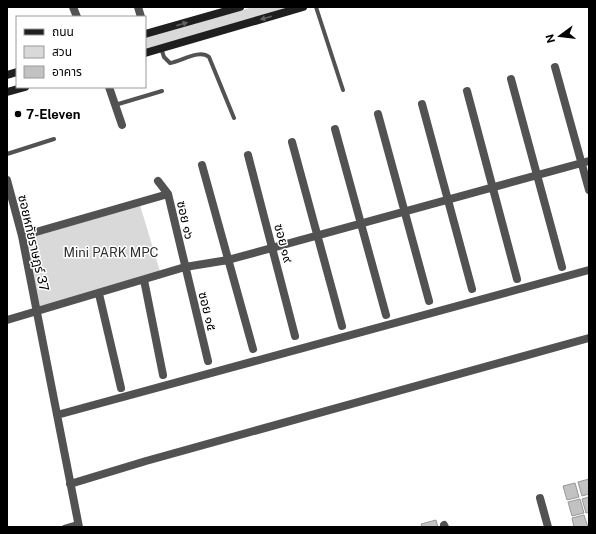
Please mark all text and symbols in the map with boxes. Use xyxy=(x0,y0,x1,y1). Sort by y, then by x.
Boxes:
one-way arrow xyxy=(259,15,271,21)
legend xyxy=(16,16,146,88)
north arrow xyxy=(540,16,580,56)
one-way arrow xyxy=(176,20,189,26)
text: ถนน xyxy=(52,25,74,39)
text: N xyxy=(543,33,557,44)
text: สวน xyxy=(52,45,72,59)
text: อาคาร xyxy=(52,65,82,79)
place label: 7-Eleven xyxy=(26,107,80,122)
marker: 7-Eleven xyxy=(13,109,23,119)
street label: ซอยหทัยราษฎร์ 37 xyxy=(15,193,52,293)
street label: ซอย ๑๖ xyxy=(174,199,197,241)
street label: ซอย ๑๙ xyxy=(271,222,296,264)
park label: Mini PARK MPC xyxy=(63,245,159,260)
street label: ซอย ๑๕ xyxy=(195,290,220,332)

